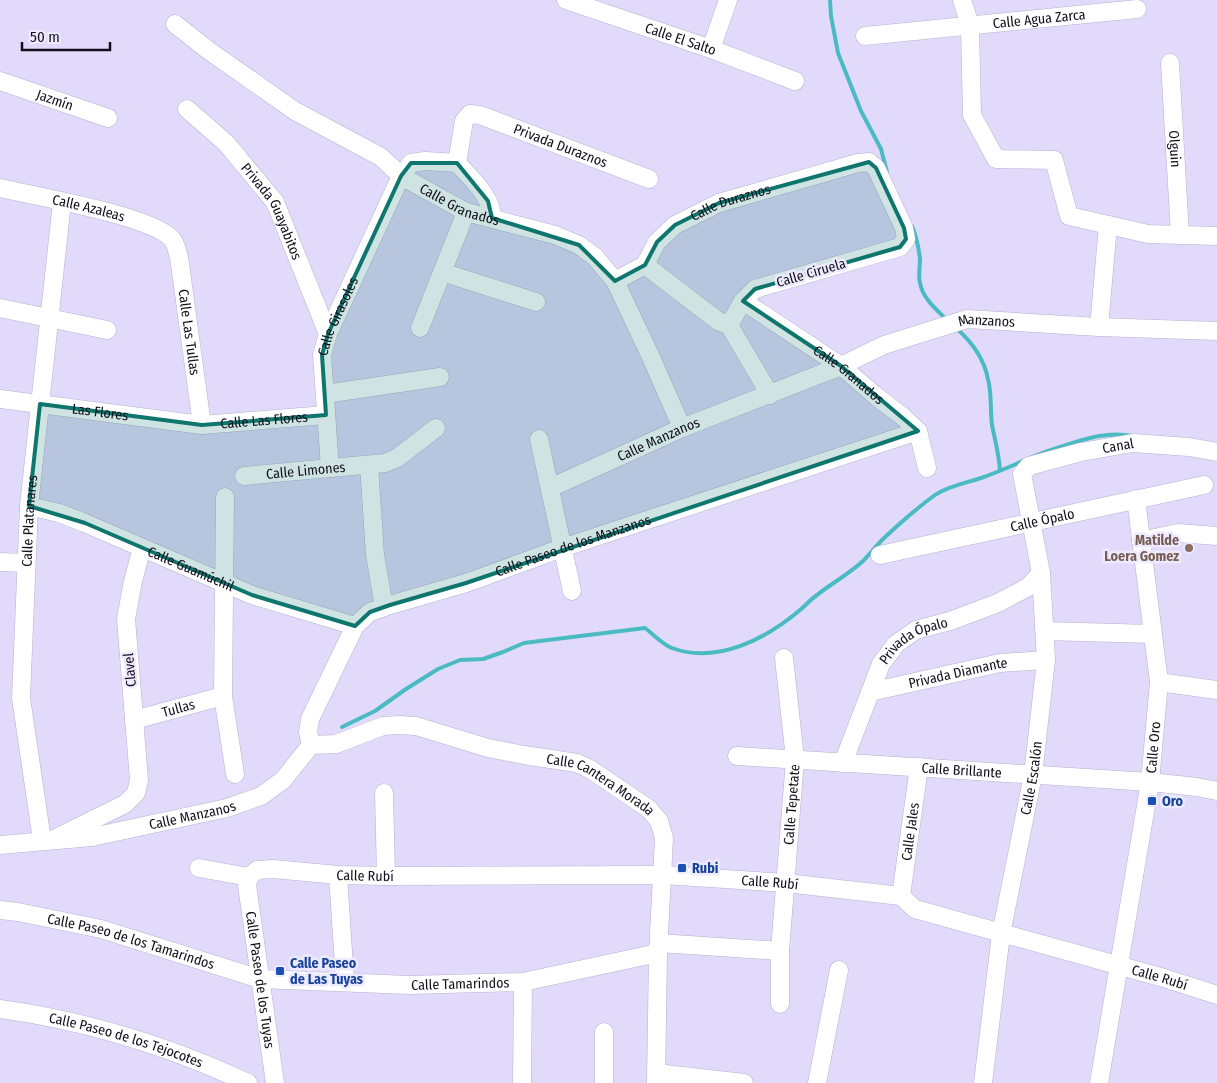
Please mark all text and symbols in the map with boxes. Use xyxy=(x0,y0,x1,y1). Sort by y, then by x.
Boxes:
street label: Calle Agua Zarca xyxy=(992,6,1086,32)
street label: Calle El Salto xyxy=(643,19,719,59)
scale bar xyxy=(22,20,110,52)
text: 50 m xyxy=(30,28,60,46)
street label: Jazmín xyxy=(34,86,76,114)
street label: Privada Duraznos xyxy=(511,120,610,171)
street label: Olguin xyxy=(1165,130,1185,168)
street label: Privada Guayabitos xyxy=(238,159,306,262)
street label: Calle Granados xyxy=(417,180,501,229)
street label: Calle Duraznos xyxy=(687,180,773,224)
street label: Calle Azaleas xyxy=(51,191,127,225)
street label: Calle Ciruela xyxy=(774,255,848,291)
street label: Calle Girasoles xyxy=(314,274,362,358)
street label: Calle Las Tullas xyxy=(175,288,204,376)
street label: Manzanos xyxy=(956,311,1016,330)
street label: Calle Granados xyxy=(810,342,888,408)
street label: Las Flores xyxy=(71,400,129,424)
street label: Calle Las Flores xyxy=(220,408,309,432)
street label: Calle Manzanos xyxy=(615,413,702,465)
street label: Canal xyxy=(1101,434,1135,457)
street label: Calle Limones xyxy=(265,458,346,482)
street label: Calle Platanares xyxy=(18,474,41,567)
street label: Calle Ópalo xyxy=(1009,505,1076,535)
street label: Calle Paseo de los Manzanos xyxy=(493,511,653,580)
place label: Matilde Loera Gomez xyxy=(1104,532,1179,565)
marker: Matilde Loera Gomez xyxy=(1183,542,1195,554)
street label: Calle Guamúchil xyxy=(145,543,237,595)
street label: Privada Ópalo xyxy=(875,613,950,668)
street label: Clavel xyxy=(120,652,140,688)
street label: Privada Diamante xyxy=(907,654,1008,692)
street label: Tullas xyxy=(160,695,197,721)
street label: Calle Oro xyxy=(1142,721,1164,774)
street label: Calle Escalón xyxy=(1017,740,1045,817)
street label: Calle Cantera Morada xyxy=(545,750,659,819)
street label: Calle Brillante xyxy=(921,759,1002,781)
street label: Calle Tepetate xyxy=(780,763,803,845)
place label: Oro xyxy=(1162,793,1184,810)
marker: Oro xyxy=(1146,795,1158,807)
street label: Calle Manzanos xyxy=(147,797,238,833)
street label: Calle Jales xyxy=(898,802,922,862)
place label: Rubi xyxy=(692,860,719,877)
marker: Rubi xyxy=(676,862,688,874)
street label: Calle Rubí xyxy=(336,866,394,885)
street label: Calle Rubí xyxy=(741,872,800,893)
street label: Calle Paseo de los Tamarindos xyxy=(46,910,217,973)
street label: Calle Paseo de los Tuyas xyxy=(242,910,279,1050)
place label: Calle Paseo de Las Tuyas xyxy=(290,955,363,988)
street label: Calle Rubí xyxy=(1130,961,1190,994)
marker: Calle Paseo de Las Tuyas xyxy=(274,965,286,977)
street label: Calle Tamarindos xyxy=(411,974,510,993)
street label: Calle Paseo de los Tejocotes xyxy=(47,1009,206,1071)

